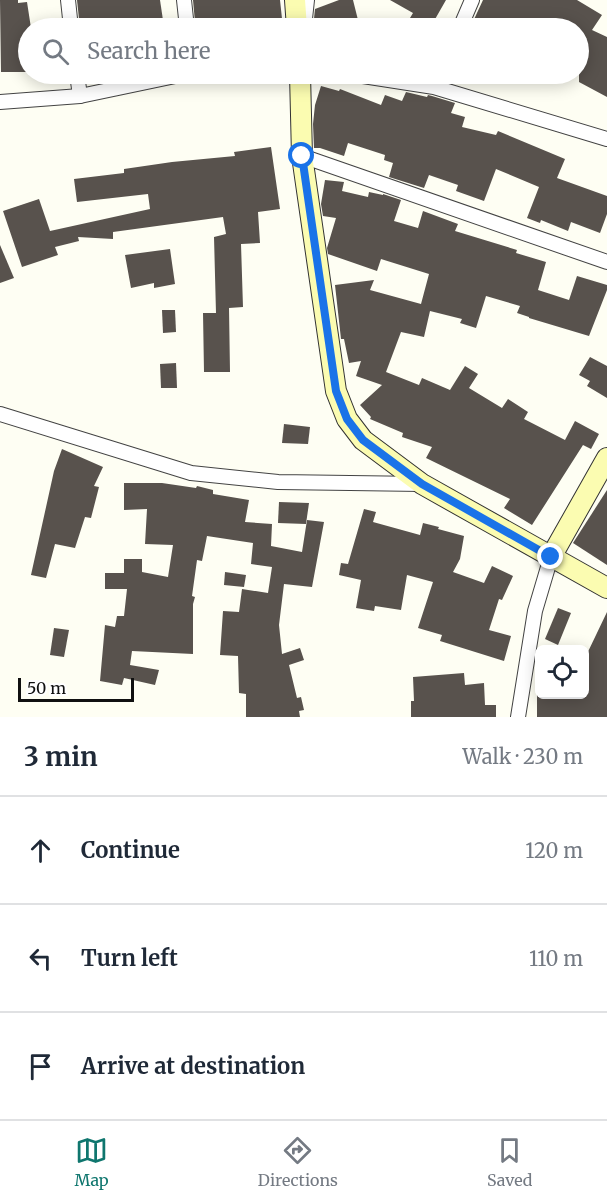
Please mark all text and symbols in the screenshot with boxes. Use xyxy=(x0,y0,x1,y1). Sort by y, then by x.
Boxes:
search box xyxy=(18,18,589,84)
icon: search xyxy=(39,35,72,68)
text: Search here xyxy=(87,37,210,65)
route start xyxy=(288,142,314,168)
route end xyxy=(537,543,563,569)
map controls xyxy=(535,645,589,699)
button: locate xyxy=(535,645,589,699)
scale bar xyxy=(18,675,134,702)
text: 50 m xyxy=(27,678,66,698)
text: 3 min xyxy=(24,740,98,773)
text: Walk · 230 m xyxy=(463,744,583,769)
icon: ahead xyxy=(24,834,57,867)
text: Continue xyxy=(81,836,180,864)
text: 120 m xyxy=(525,838,583,863)
icon: left xyxy=(24,942,57,975)
text: Turn left xyxy=(81,944,178,972)
text: 110 m xyxy=(529,946,583,971)
icon: arrive xyxy=(24,1050,57,1083)
text: Arrive at destination xyxy=(81,1052,305,1080)
tab: Map xyxy=(75,1134,109,1190)
tab: Directions xyxy=(258,1134,338,1190)
tab: Saved xyxy=(487,1134,532,1190)

